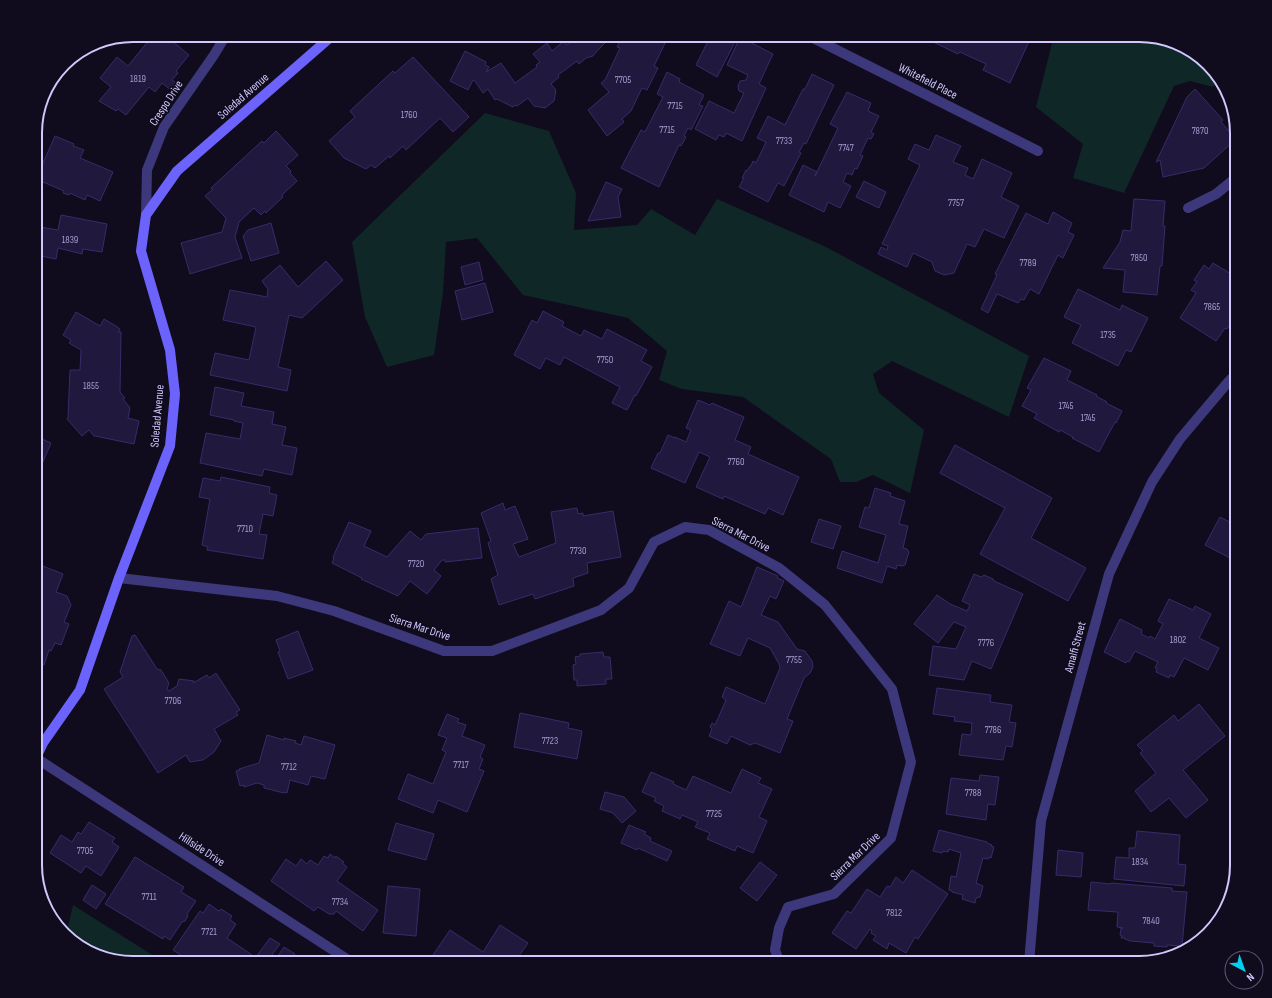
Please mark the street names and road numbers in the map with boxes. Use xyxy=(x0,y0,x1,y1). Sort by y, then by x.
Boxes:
street label: Whitefield Place xyxy=(896,60,960,103)
street label: Soledad Avenue xyxy=(215,70,272,123)
street label: Crespo Drive xyxy=(146,78,187,129)
street label: Soledad Avenue xyxy=(147,384,168,448)
street label: Sierra Mar Drive xyxy=(709,513,773,556)
street label: Sierra Mar Drive xyxy=(387,611,453,644)
street label: Amalfi Street xyxy=(1061,620,1090,675)
street label: Hillside Drive xyxy=(176,829,228,870)
street label: Sierra Mar Drive xyxy=(827,829,884,884)

